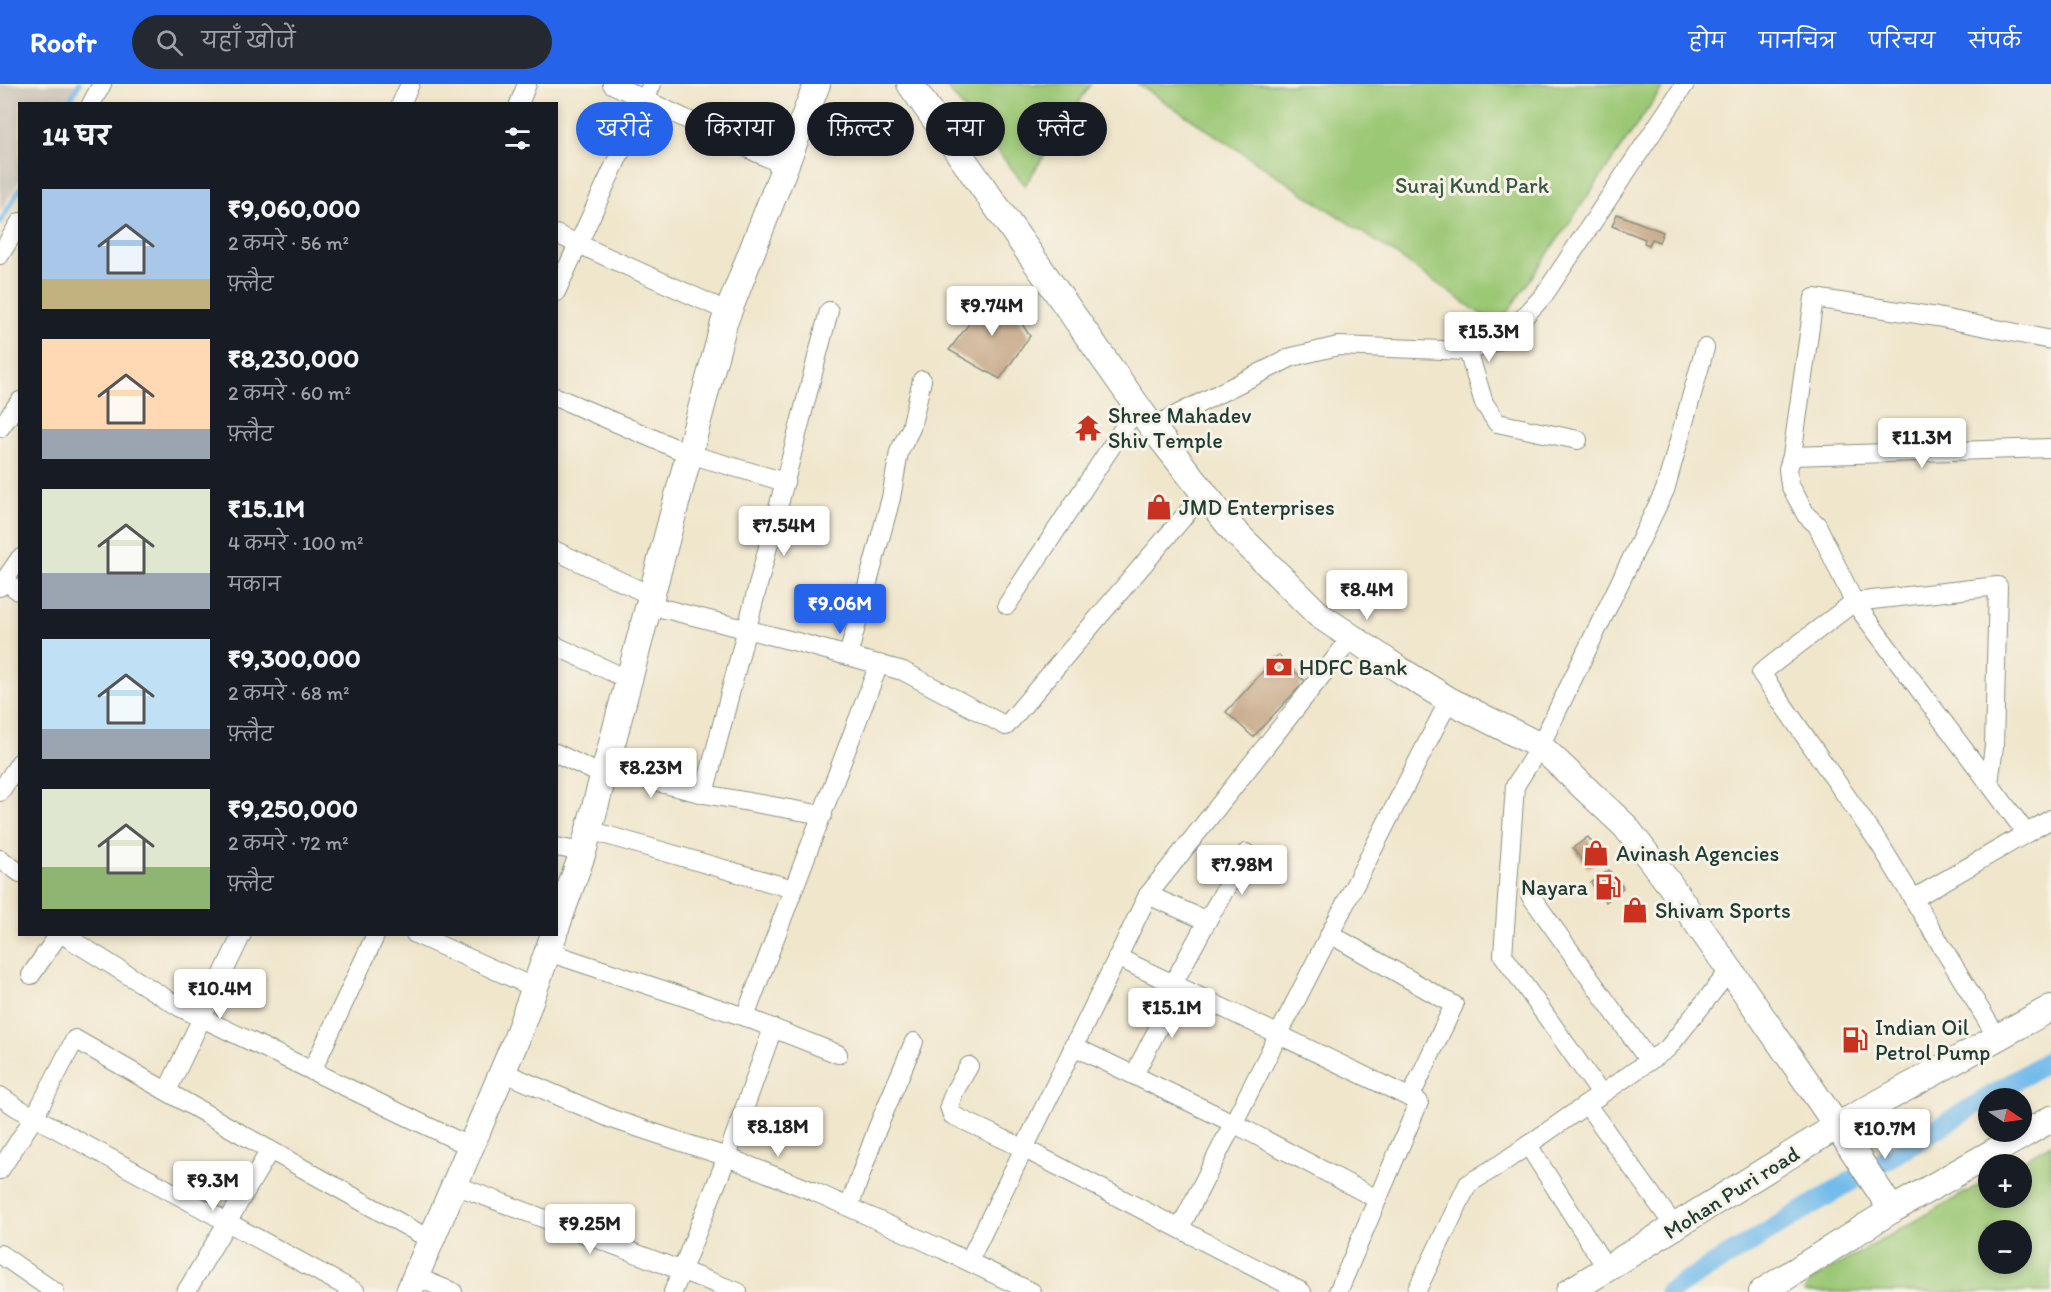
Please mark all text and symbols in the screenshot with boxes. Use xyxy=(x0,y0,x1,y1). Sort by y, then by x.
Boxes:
search box xyxy=(132,15,552,69)
text: Roofr xyxy=(30,25,96,59)
icon: search xyxy=(153,26,186,59)
text: यहाँ खोजें xyxy=(201,27,295,54)
text: होम xyxy=(1689,28,1726,53)
text: मानचित्र xyxy=(1759,28,1836,53)
text: परिचय xyxy=(1869,28,1935,53)
text: संपर्क xyxy=(1968,28,2021,53)
chip: खरीदें xyxy=(576,102,673,156)
chip: किराया xyxy=(685,102,795,156)
chip: फ़िल्टर xyxy=(807,102,914,156)
chip: नया xyxy=(926,102,1005,156)
chip: फ़्लैट xyxy=(1017,102,1107,156)
text: 14 घर xyxy=(42,120,110,152)
icon: filters xyxy=(501,122,534,155)
park label: Suraj Kund Park xyxy=(1395,172,1550,199)
text: ₹9,060,000 xyxy=(228,192,360,224)
icon: home xyxy=(90,213,162,285)
text: 2 कमरे · 56 m² xyxy=(228,231,349,255)
text: फ़्लैट xyxy=(228,272,274,296)
pin: ₹9.74M xyxy=(943,286,1041,337)
text: ₹9.74M xyxy=(961,293,1023,317)
pin: ₹15.3M xyxy=(1440,312,1538,363)
text: ₹15.3M xyxy=(1458,319,1520,343)
text: ₹8,230,000 xyxy=(228,342,359,374)
icon: home xyxy=(90,363,162,435)
text: 2 कमरे · 60 m² xyxy=(228,381,351,405)
place label: Shree Mahadev Shiv Temple xyxy=(1108,402,1252,454)
temple icon: Shree Mahadev Shiv Temple xyxy=(1073,413,1103,443)
pin: ₹11.3M xyxy=(1873,418,1971,469)
text: फ़्लैट xyxy=(228,422,274,446)
text: ₹11.3M xyxy=(1892,425,1952,449)
text: ₹15.1M xyxy=(228,492,305,524)
shop icon: JMD Enterprises xyxy=(1144,492,1174,522)
place label: JMD Enterprises xyxy=(1179,494,1335,521)
pin: ₹7.54M xyxy=(735,506,833,557)
icon: home xyxy=(90,513,162,585)
text: ₹7.54M xyxy=(753,513,815,537)
text: 4 कमरे · 100 m² xyxy=(228,531,363,555)
pin: ₹8.4M xyxy=(1325,570,1409,621)
text: मकान xyxy=(228,572,281,596)
text: ₹8.4M xyxy=(1340,577,1394,601)
pin: ₹9.06M xyxy=(791,584,889,635)
text: ₹9.06M xyxy=(808,591,872,615)
text: ₹9,300,000 xyxy=(228,642,361,674)
bank icon: HDFC Bank xyxy=(1264,652,1294,682)
place label: HDFC Bank xyxy=(1299,654,1407,681)
icon: home xyxy=(90,663,162,735)
text: 2 कमरे · 68 m² xyxy=(228,681,350,705)
text: फ़्लैट xyxy=(228,722,274,746)
pin: ₹8.23M xyxy=(602,748,700,799)
text: ₹8.23M xyxy=(620,755,682,779)
text: ₹9,250,000 xyxy=(228,792,358,824)
icon: home xyxy=(90,813,162,885)
text: 2 कमरे · 72 m² xyxy=(228,831,348,855)
shop icon: Avinash Agencies xyxy=(1581,838,1611,868)
place label: Avinash Agencies xyxy=(1616,840,1779,867)
pin: ₹7.98M xyxy=(1193,845,1291,896)
text: ₹7.98M xyxy=(1211,852,1273,876)
text: फ़्लैट xyxy=(228,872,274,896)
fuel station icon: Nayara xyxy=(1593,872,1623,902)
place label: Nayara xyxy=(1521,874,1589,901)
shop icon: Shivam Sports xyxy=(1620,895,1650,925)
place label: Shivam Sports xyxy=(1655,897,1791,924)
pin: ₹10.4M xyxy=(171,969,269,1020)
text: ₹10.4M xyxy=(188,976,252,1000)
pin: ₹15.1M xyxy=(1123,988,1221,1039)
text: ₹15.1M xyxy=(1142,995,1202,1019)
place label: Indian Oil Petrol Pump xyxy=(1875,1014,1990,1066)
fuel station icon: Indian Oil Petrol Pump xyxy=(1840,1025,1870,1055)
north arrow xyxy=(1978,1088,2032,1142)
map controls xyxy=(1978,1088,2032,1274)
pin: ₹8.18M xyxy=(729,1107,827,1158)
pin: ₹10.7M xyxy=(1836,1109,1934,1160)
text: ₹8.18M xyxy=(747,1114,809,1138)
text: ₹10.7M xyxy=(1854,1116,1916,1140)
street label: Mohan Puri road xyxy=(1658,1140,1804,1245)
button: + xyxy=(1978,1154,2032,1208)
pin: ₹9.3M xyxy=(171,1161,255,1212)
text: ₹9.3M xyxy=(187,1168,239,1192)
pin: ₹9.25M xyxy=(541,1204,639,1255)
text: ₹9.25M xyxy=(559,1211,621,1235)
button: − xyxy=(1978,1220,2032,1274)

